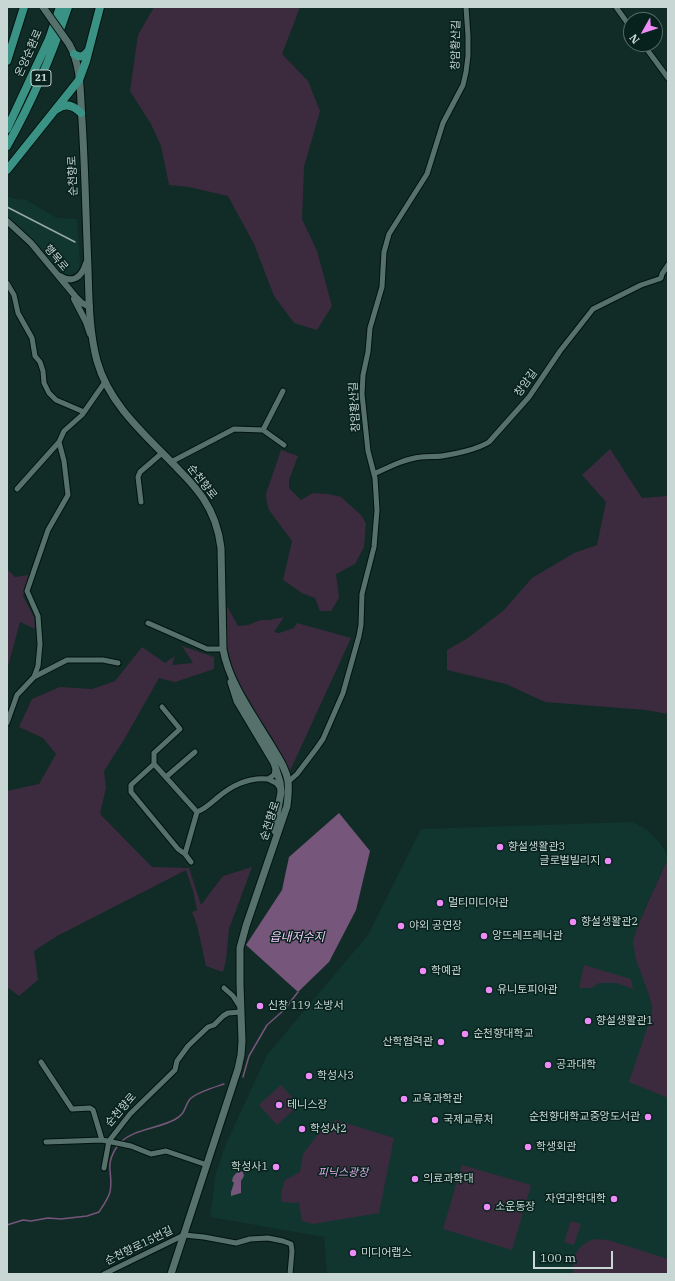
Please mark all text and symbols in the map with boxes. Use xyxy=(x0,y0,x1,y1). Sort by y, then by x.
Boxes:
north arrow xyxy=(623,12,663,52)
street label: 창암황산길 xyxy=(449,20,463,70)
street label: 온양순환로 xyxy=(13,27,45,79)
text: N xyxy=(626,31,643,47)
road number: 21 xyxy=(31,70,51,86)
street label: 순천향로 xyxy=(66,156,80,196)
street label: 행목로 xyxy=(41,242,71,274)
street label: 창암길 xyxy=(512,367,540,399)
street label: 창암황산길 xyxy=(347,381,363,433)
street label: 순천향로 xyxy=(184,462,220,502)
street label: 순천향로 xyxy=(257,800,283,842)
place label: 향설생활관3 xyxy=(508,840,565,854)
marker: 향설생활관3 xyxy=(495,842,505,852)
place label: 글로벌빌리지 xyxy=(539,854,600,868)
marker: 글로벌빌리지 xyxy=(603,856,613,866)
place label: 멀티미디어관 xyxy=(448,896,509,910)
marker: 멀티미디어관 xyxy=(435,898,445,908)
place label: 향설생활관2 xyxy=(581,915,638,929)
marker: 향설생활관2 xyxy=(568,917,578,927)
place label: 야외 공연장 xyxy=(409,919,462,933)
marker: 야외 공연장 xyxy=(396,921,406,931)
place label: 앙뜨레프레너관 xyxy=(492,929,563,943)
water label: 읍내저수지 xyxy=(269,931,325,945)
marker: 앙뜨레프레너관 xyxy=(479,931,489,941)
place label: 학예관 xyxy=(431,964,461,978)
marker: 학예관 xyxy=(418,966,428,976)
place label: 유니토피아관 xyxy=(497,983,558,997)
marker: 유니토피아관 xyxy=(484,985,494,995)
place label: 신창 119 소방서 xyxy=(268,999,344,1013)
marker: 신창 119 소방서 xyxy=(255,1001,265,1011)
place label: 향설생활관1 xyxy=(596,1014,653,1028)
marker: 향설생활관1 xyxy=(583,1016,593,1026)
place label: 순천향대학교 xyxy=(473,1027,534,1041)
marker: 순천향대학교 xyxy=(460,1029,470,1039)
place label: 산학협력관 xyxy=(382,1035,433,1049)
marker: 산학협력관 xyxy=(436,1037,446,1047)
place label: 공과대학 xyxy=(556,1058,596,1072)
marker: 공과대학 xyxy=(543,1060,553,1070)
place label: 학성사3 xyxy=(317,1069,354,1083)
marker: 학성사3 xyxy=(304,1071,314,1081)
street label: 순천향로 xyxy=(103,1090,139,1130)
place label: 교육과학관 xyxy=(412,1092,463,1106)
marker: 교육과학관 xyxy=(399,1094,409,1104)
place label: 테니스장 xyxy=(287,1098,327,1112)
marker: 테니스장 xyxy=(274,1100,284,1110)
place label: 순천향대학교중앙도서관 xyxy=(529,1110,640,1124)
marker: 순천향대학교중앙도서관 xyxy=(643,1112,653,1122)
place label: 국제교류처 xyxy=(443,1113,494,1127)
marker: 국제교류처 xyxy=(430,1115,440,1125)
place label: 학성사2 xyxy=(310,1122,347,1136)
marker: 학성사2 xyxy=(297,1124,307,1134)
place label: 학생회관 xyxy=(536,1140,576,1154)
marker: 학생회관 xyxy=(523,1142,533,1152)
place label: 학성사1 xyxy=(231,1160,268,1174)
marker: 학성사1 xyxy=(271,1162,281,1172)
park label: 피닉스광장 xyxy=(318,1166,368,1180)
place label: 의료과학대 xyxy=(423,1172,474,1186)
marker: 의료과학대 xyxy=(410,1174,420,1184)
place label: 자연과학대학 xyxy=(545,1192,606,1206)
marker: 자연과학대학 xyxy=(609,1194,619,1204)
place label: 소운동장 xyxy=(495,1200,535,1214)
marker: 소운동장 xyxy=(482,1202,492,1212)
street label: 순천향로15번길 xyxy=(103,1224,175,1268)
scale bar xyxy=(535,1243,615,1269)
place label: 미디어랩스 xyxy=(361,1246,412,1260)
marker: 미디어랩스 xyxy=(348,1248,358,1258)
text: 100 m xyxy=(540,1250,576,1265)

